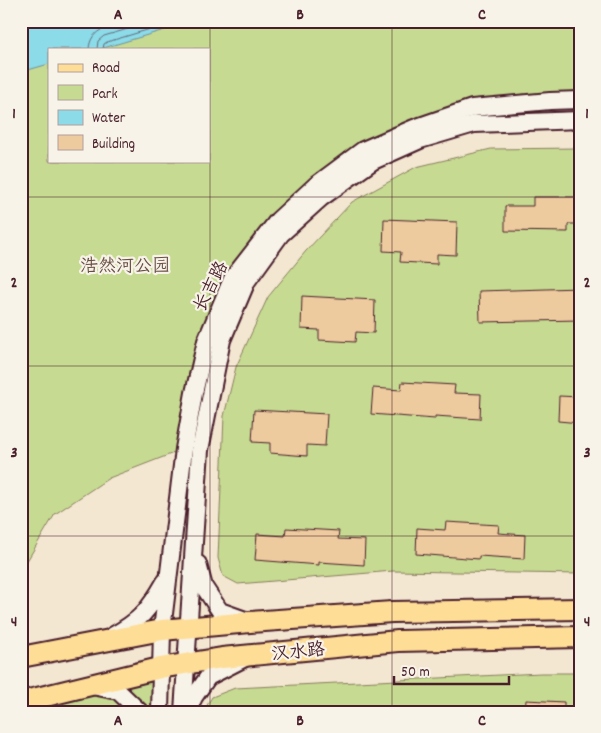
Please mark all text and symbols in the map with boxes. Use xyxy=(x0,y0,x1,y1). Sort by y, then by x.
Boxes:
text: A xyxy=(114,4,123,27)
text: B xyxy=(296,4,304,27)
text: C xyxy=(478,4,486,27)
legend xyxy=(48,48,210,162)
text: Road xyxy=(92,58,120,80)
text: Park xyxy=(92,84,118,106)
text: 1 xyxy=(12,103,16,126)
text: 1 xyxy=(585,103,589,126)
text: Water xyxy=(92,108,126,130)
text: Building xyxy=(92,134,135,156)
park label: 浩然河公园 xyxy=(80,255,170,280)
street label: 长吉路 xyxy=(189,257,236,317)
text: 2 xyxy=(11,272,18,295)
text: 2 xyxy=(584,272,591,295)
text: 3 xyxy=(10,442,18,465)
text: 3 xyxy=(583,442,591,465)
text: 4 xyxy=(11,611,17,634)
text: 4 xyxy=(584,611,590,634)
street label: 汉水路 xyxy=(270,638,326,669)
scale bar xyxy=(394,653,508,685)
text: 50 m xyxy=(401,662,430,684)
text: A xyxy=(114,710,123,733)
text: B xyxy=(296,710,304,733)
text: C xyxy=(478,710,486,733)

